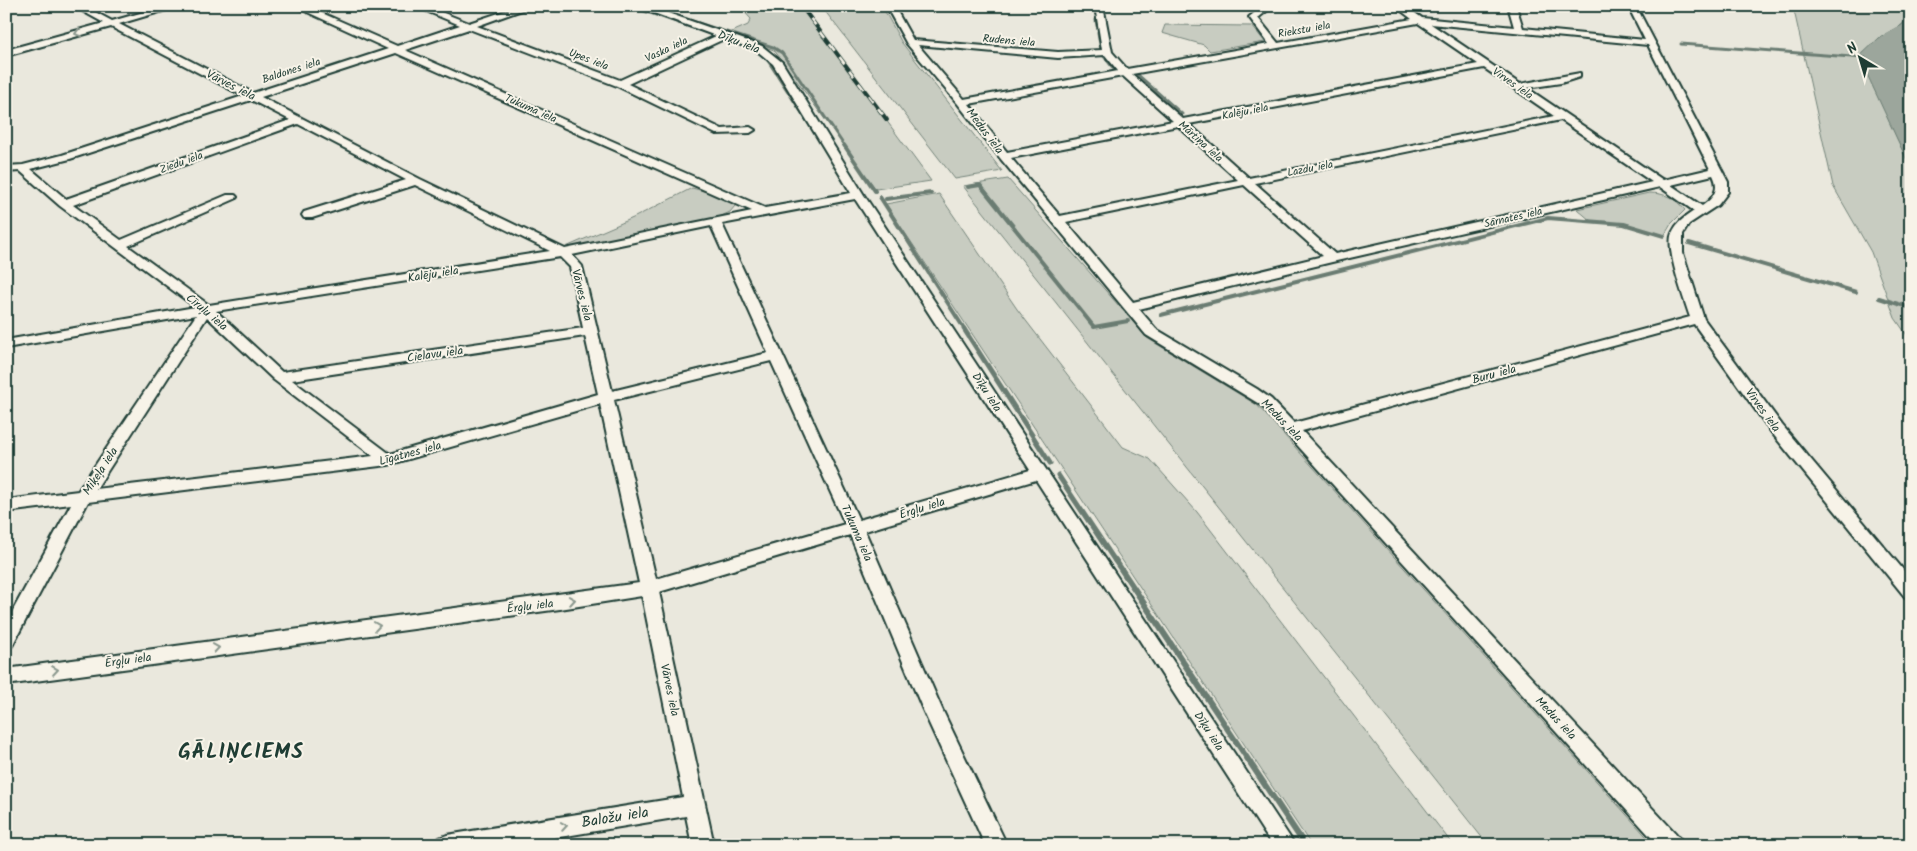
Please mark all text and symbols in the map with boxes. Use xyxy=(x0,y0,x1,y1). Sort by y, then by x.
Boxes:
street label: Riekstu iela xyxy=(1276,17,1332,43)
street label: Dīķu iela xyxy=(715,26,763,59)
one-way arrow xyxy=(74,27,82,38)
street label: Rudens iela xyxy=(982,30,1036,52)
street label: Vaska iela xyxy=(642,32,691,68)
north arrow xyxy=(1834,32,1884,82)
text: N xyxy=(1842,37,1863,60)
street label: Upes iela xyxy=(566,44,611,76)
street label: Baldones iela xyxy=(260,53,323,89)
street label: Virves iela xyxy=(1488,63,1537,104)
street label: Vārves iela xyxy=(203,65,259,106)
street label: Tukuma iela xyxy=(502,89,560,128)
street label: Kalēju iela xyxy=(1220,99,1270,125)
street label: Medus iela xyxy=(961,104,1008,159)
street label: Mārtiņa iela xyxy=(1174,117,1227,167)
street label: Ziedu iela xyxy=(157,147,206,179)
street label: Lazdu iela xyxy=(1286,156,1335,182)
street label: Sārnates iela xyxy=(1482,203,1544,233)
street label: Kalēju iela xyxy=(406,261,460,288)
street label: Vārves iela xyxy=(566,267,597,324)
street label: Cīruļu iela xyxy=(181,289,232,336)
street label: Cielavu iela xyxy=(406,341,465,368)
street label: Buru iela xyxy=(1470,359,1519,389)
street label: Dīķu iela xyxy=(967,369,1007,416)
street label: Virves iela xyxy=(1740,384,1785,437)
street label: Medus iela xyxy=(1256,395,1307,446)
street label: Līgatnes iela xyxy=(377,436,444,471)
street label: Miķeļa iela xyxy=(78,443,123,499)
street label: Ērgļu iela xyxy=(897,492,948,524)
street label: Tukuma iela xyxy=(836,502,878,565)
street label: Ērgļu iela xyxy=(506,594,555,619)
one-way arrow xyxy=(568,596,577,606)
one-way arrow xyxy=(373,621,381,632)
one-way arrow xyxy=(212,643,220,654)
street label: Ērgļu iela xyxy=(104,648,153,673)
street label: Vārves iela xyxy=(655,662,684,718)
one-way arrow xyxy=(51,665,59,676)
street label: Medus iela xyxy=(1530,692,1581,745)
street label: Dīķu iela xyxy=(1189,708,1229,755)
district label: GĀLIŅCIEMS xyxy=(178,736,304,769)
street label: Baložu iela xyxy=(580,801,651,835)
one-way arrow xyxy=(560,821,568,831)

